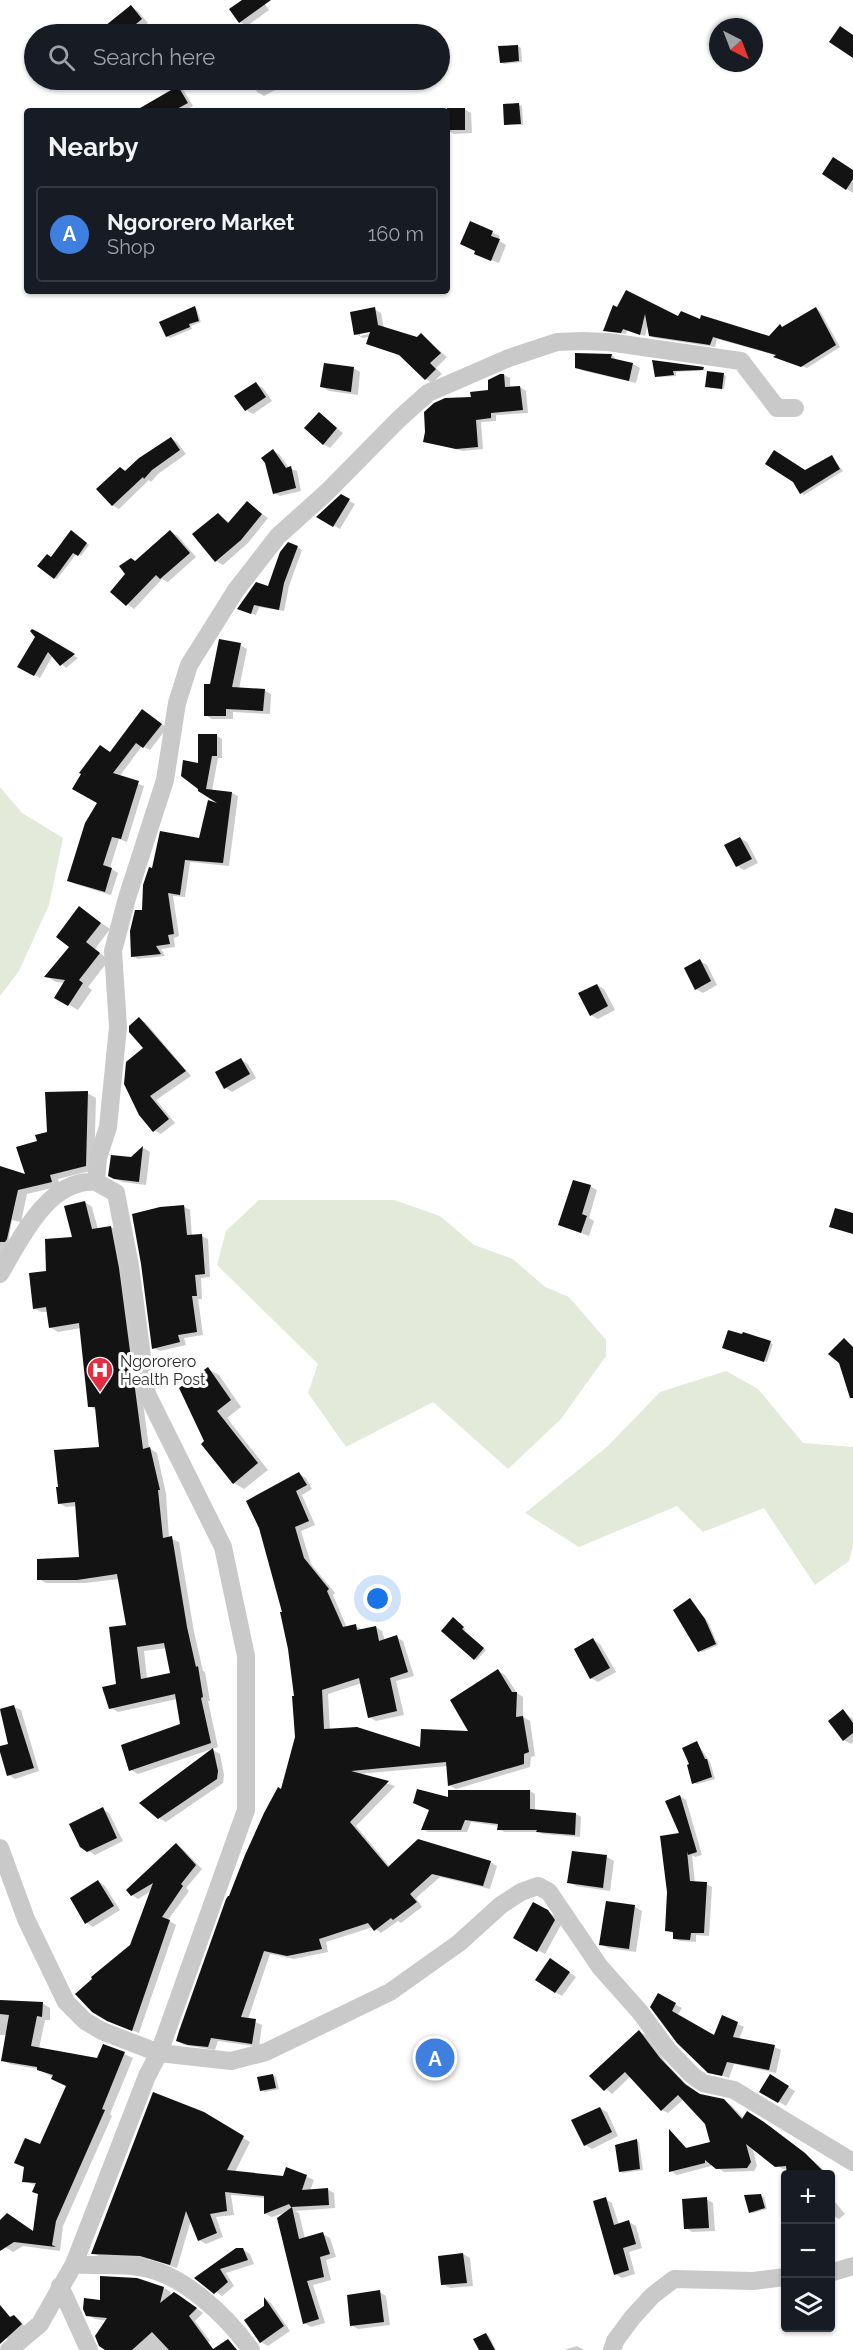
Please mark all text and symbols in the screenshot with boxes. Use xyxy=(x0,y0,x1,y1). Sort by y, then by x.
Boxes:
north arrow xyxy=(709,18,763,72)
search box xyxy=(24,24,450,90)
icon: search xyxy=(45,41,78,74)
text: Search here xyxy=(93,44,215,70)
text: Nearby xyxy=(48,132,138,162)
text: Ngororero Market xyxy=(107,209,294,235)
text: A xyxy=(63,222,76,246)
text: 160 m xyxy=(368,222,424,246)
text: Shop xyxy=(107,235,155,259)
place label: Ngororero Health Post xyxy=(120,1352,206,1389)
hospital icon: Ngororero Health Post xyxy=(85,1355,115,1393)
your location xyxy=(363,1584,392,1613)
pin: A xyxy=(416,2036,454,2080)
map controls xyxy=(781,2170,835,2332)
button: + xyxy=(781,2170,835,2224)
button: − xyxy=(781,2224,835,2278)
button: layers xyxy=(781,2278,835,2332)

